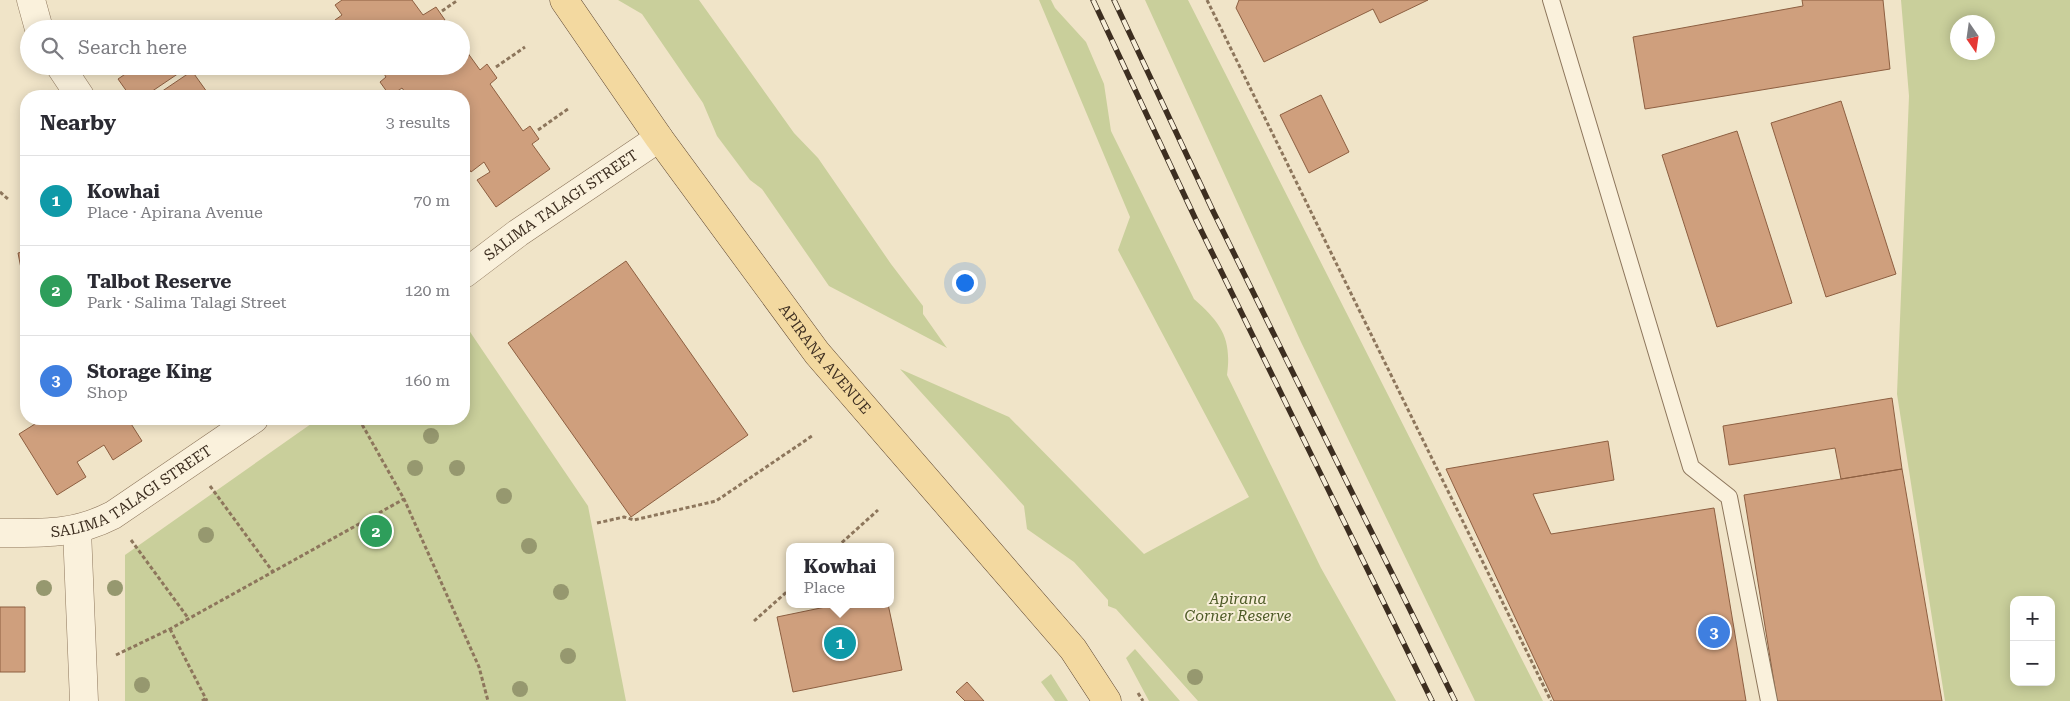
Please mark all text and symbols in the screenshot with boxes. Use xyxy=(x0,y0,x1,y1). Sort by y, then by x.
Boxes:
north arrow xyxy=(1950,15,1995,60)
search box xyxy=(20,20,470,75)
icon: search xyxy=(38,34,66,62)
text: Search here xyxy=(78,36,187,59)
text: Nearby xyxy=(40,111,116,135)
text: 3 results xyxy=(386,113,450,132)
street label: SALIMA TALAGI STREET xyxy=(481,146,641,264)
text: Kowhai xyxy=(87,180,160,203)
text: 1 xyxy=(52,191,60,210)
text: 70 m xyxy=(413,191,450,210)
text: Place · Apirana Avenue xyxy=(87,203,263,222)
text: Talbot Reserve xyxy=(87,270,232,293)
your location xyxy=(952,270,978,296)
text: 2 xyxy=(52,281,60,300)
text: 120 m xyxy=(404,281,450,300)
text: Park · Salima Talagi Street xyxy=(87,293,287,312)
street label: APIRANA AVENUE xyxy=(775,300,875,418)
text: Storage King xyxy=(87,360,211,383)
text: 3 xyxy=(52,371,60,390)
text: 160 m xyxy=(404,371,450,390)
text: Shop xyxy=(87,383,128,402)
street label: SALIMA TALAGI STREET xyxy=(50,441,215,541)
pin: 2 xyxy=(360,512,392,550)
popup xyxy=(786,543,894,608)
text: Kowhai xyxy=(804,555,876,578)
text: Place xyxy=(804,578,845,597)
park label: Apirana Corner Reserve xyxy=(1185,590,1292,625)
map controls xyxy=(2010,596,2055,686)
button: + xyxy=(2010,596,2055,641)
pin: 3 xyxy=(1698,613,1730,651)
pin: 1 xyxy=(824,624,856,662)
button: − xyxy=(2010,641,2055,686)

